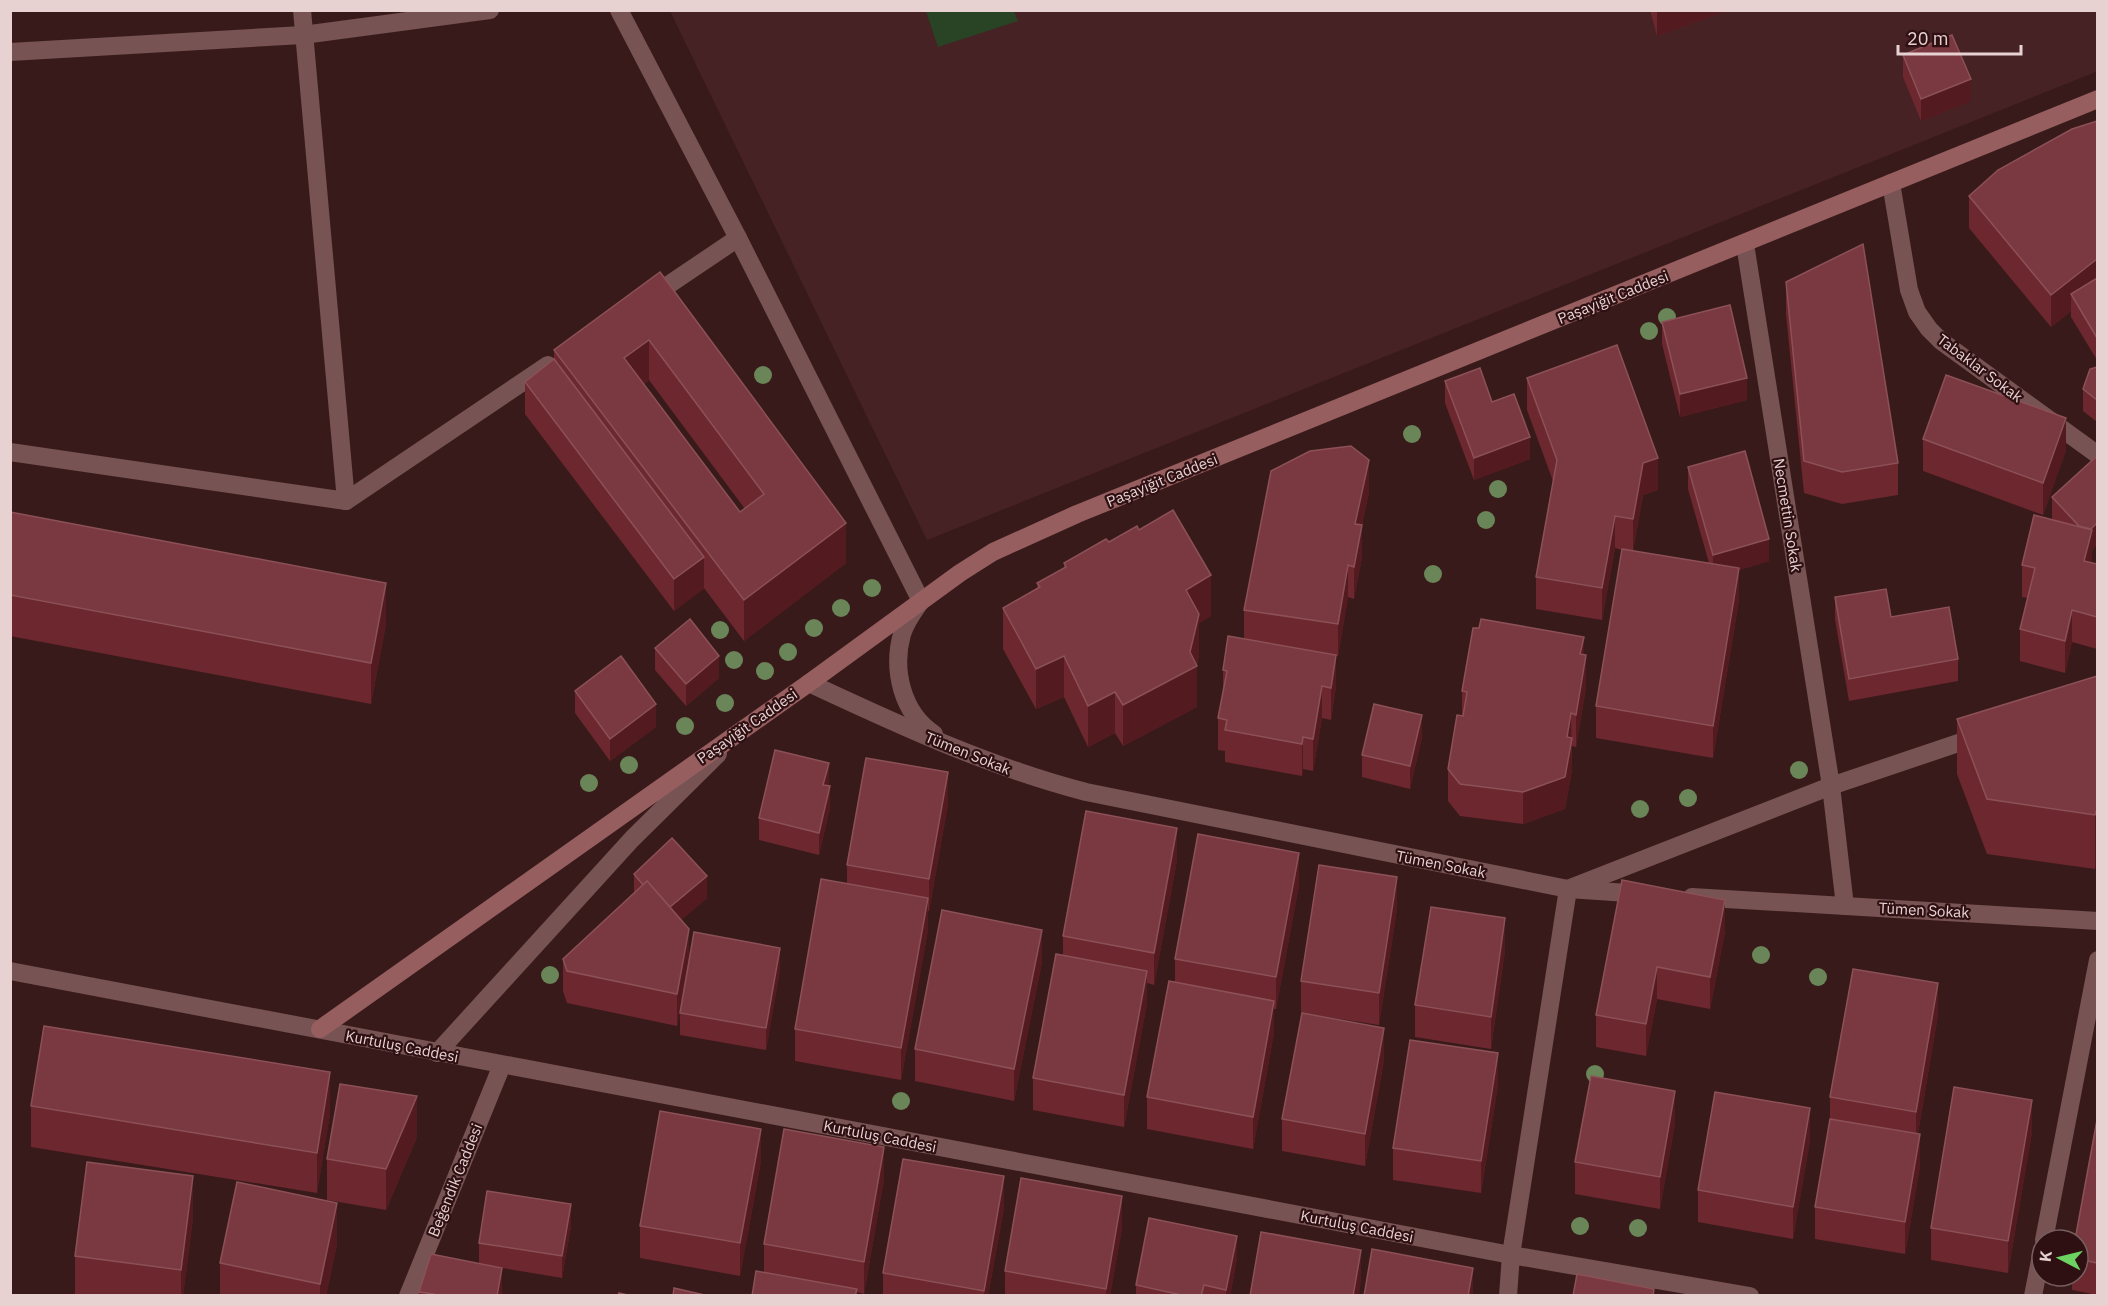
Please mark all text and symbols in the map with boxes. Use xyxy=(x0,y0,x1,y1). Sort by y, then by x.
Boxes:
scale bar xyxy=(1898,18,2021,56)
text: 20 m xyxy=(1907,27,1949,50)
street label: Paşayiğit Caddesi xyxy=(1555,266,1671,328)
street label: Tabaklar Sokak xyxy=(1933,330,2027,406)
street label: Paşayiğit Caddesi xyxy=(1104,449,1220,511)
street label: Necmettin Sokak xyxy=(1770,457,1806,573)
street label: Paşayiğit Caddesi xyxy=(693,684,801,768)
street label: Tümen Sokak xyxy=(922,727,1014,779)
street label: Tümen Sokak xyxy=(1395,846,1487,882)
street label: Tümen Sokak xyxy=(1878,898,1970,922)
street label: Kurtuluş Caddesi xyxy=(344,1026,460,1066)
street label: Kurtuluş Caddesi xyxy=(822,1116,938,1156)
street label: Beğendik Caddesi xyxy=(424,1121,486,1239)
street label: Kurtuluş Caddesi xyxy=(1299,1206,1415,1246)
north arrow xyxy=(2030,1228,2090,1288)
text: K xyxy=(2035,1249,2056,1263)

